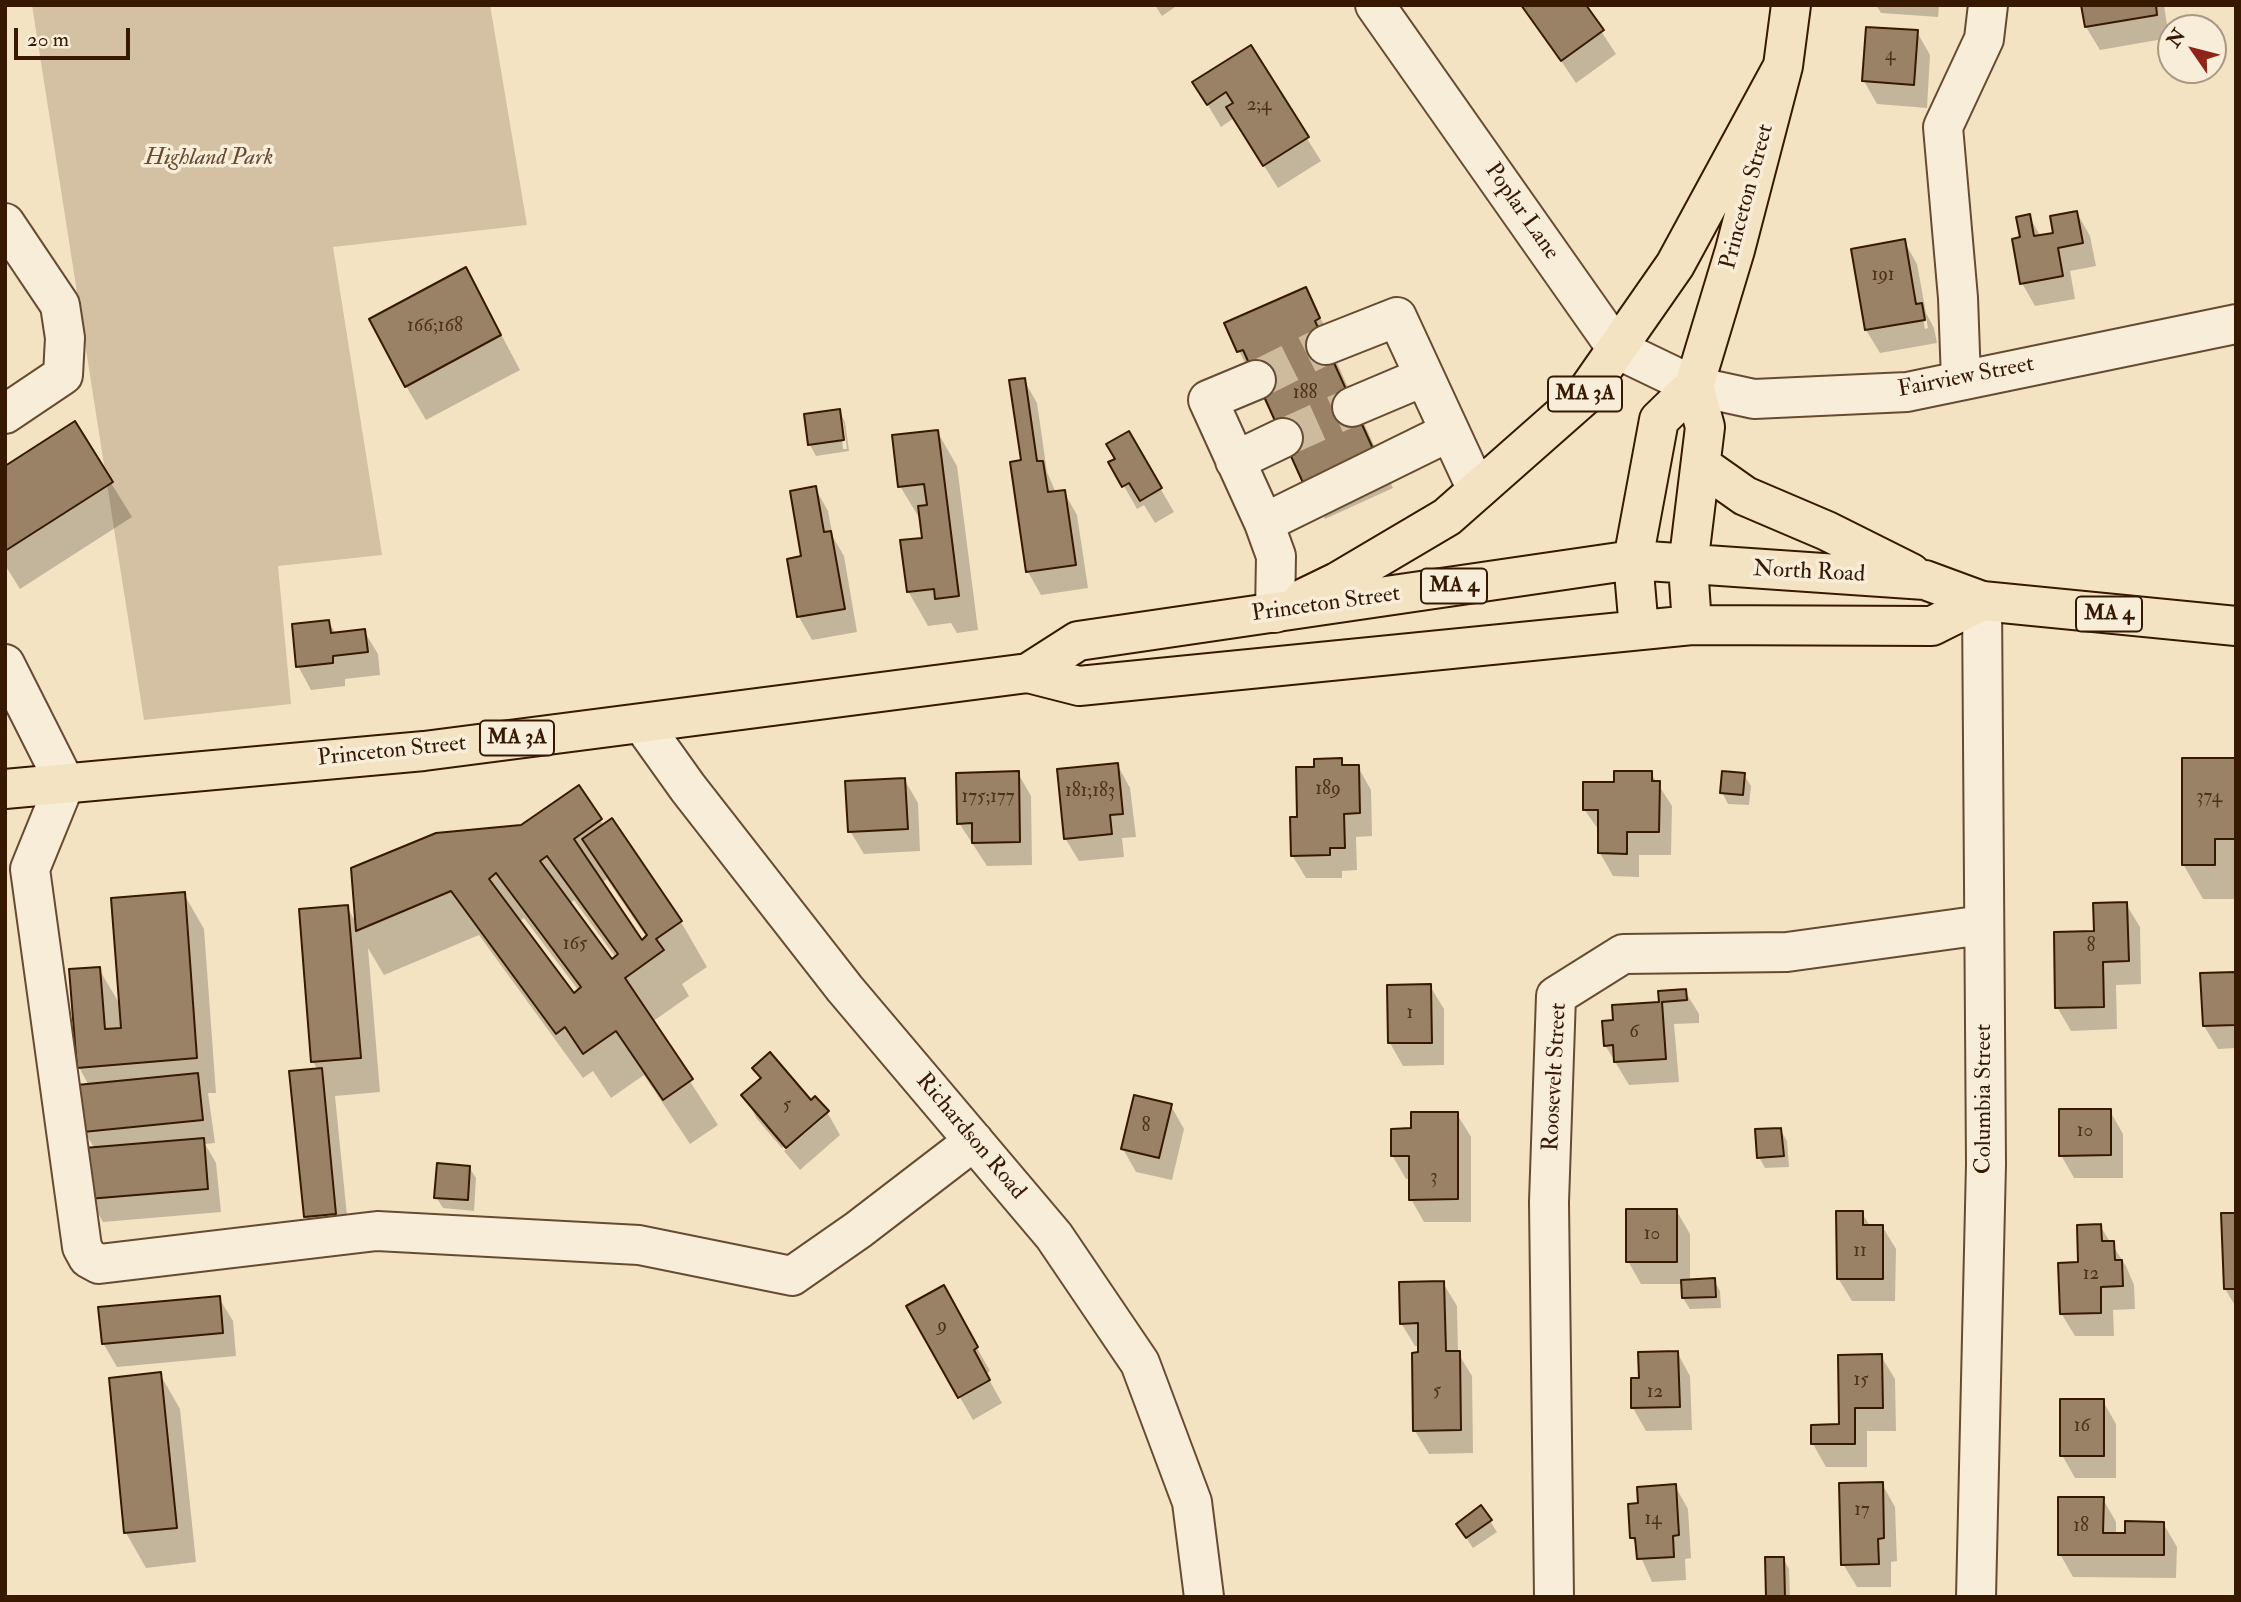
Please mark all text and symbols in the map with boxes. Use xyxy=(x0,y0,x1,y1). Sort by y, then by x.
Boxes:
scale bar xyxy=(18,14,133,58)
north arrow xyxy=(2157,14,2227,84)
text: N xyxy=(2162,24,2191,52)
text: 20 m xyxy=(27,26,69,53)
house number: 4 xyxy=(1885,45,1895,67)
house number: 2;4 xyxy=(1247,95,1271,117)
street label: Princeton Street xyxy=(1715,121,1781,273)
park label: Highland Park xyxy=(145,145,273,173)
street label: Poplar Lane xyxy=(1478,158,1564,266)
house number: 191 xyxy=(1871,265,1895,287)
house number: 166;168 xyxy=(407,316,463,338)
street label: Fairview Street xyxy=(1896,351,2036,405)
road number: MA 3A xyxy=(1548,376,1622,412)
house number: 188 xyxy=(1293,383,1317,405)
street label: North Road xyxy=(1752,556,1866,590)
road number: MA 4 xyxy=(1421,568,1487,604)
street label: Princeton Street xyxy=(1250,581,1402,629)
road number: MA 4 xyxy=(2076,596,2142,632)
road number: MA 3A xyxy=(480,720,554,756)
street label: Princeton Street xyxy=(316,730,468,774)
house number: 189 xyxy=(1315,779,1341,801)
house number: 181;183 xyxy=(1065,781,1115,803)
house number: 175;177 xyxy=(962,787,1014,809)
house number: 374 xyxy=(2196,787,2222,809)
house number: 165 xyxy=(563,934,587,956)
house number: 8 xyxy=(2087,936,2095,958)
street label: Roosevelt Street xyxy=(1538,1002,1574,1152)
house number: 1 xyxy=(1407,1003,1413,1025)
house number: 6 xyxy=(1629,1022,1639,1044)
street label: Columbia Street xyxy=(1971,1024,1999,1174)
street label: Richardson Road xyxy=(909,1068,1031,1206)
house number: 5 xyxy=(783,1095,791,1117)
house number: 8 xyxy=(1142,1116,1150,1138)
house number: 10 xyxy=(2077,1121,2093,1143)
house number: 3 xyxy=(1430,1167,1438,1189)
house number: 10 xyxy=(1644,1224,1660,1246)
house number: 11 xyxy=(1853,1241,1867,1263)
house number: 12 xyxy=(2083,1264,2099,1286)
house number: 9 xyxy=(937,1316,947,1338)
house number: 15 xyxy=(1853,1370,1869,1392)
house number: 5 xyxy=(1433,1381,1441,1403)
house number: 12 xyxy=(1647,1382,1663,1404)
house number: 16 xyxy=(2074,1416,2090,1438)
house number: 17 xyxy=(1854,1500,1870,1522)
house number: 14 xyxy=(1644,1509,1662,1531)
house number: 18 xyxy=(2073,1516,2089,1538)

